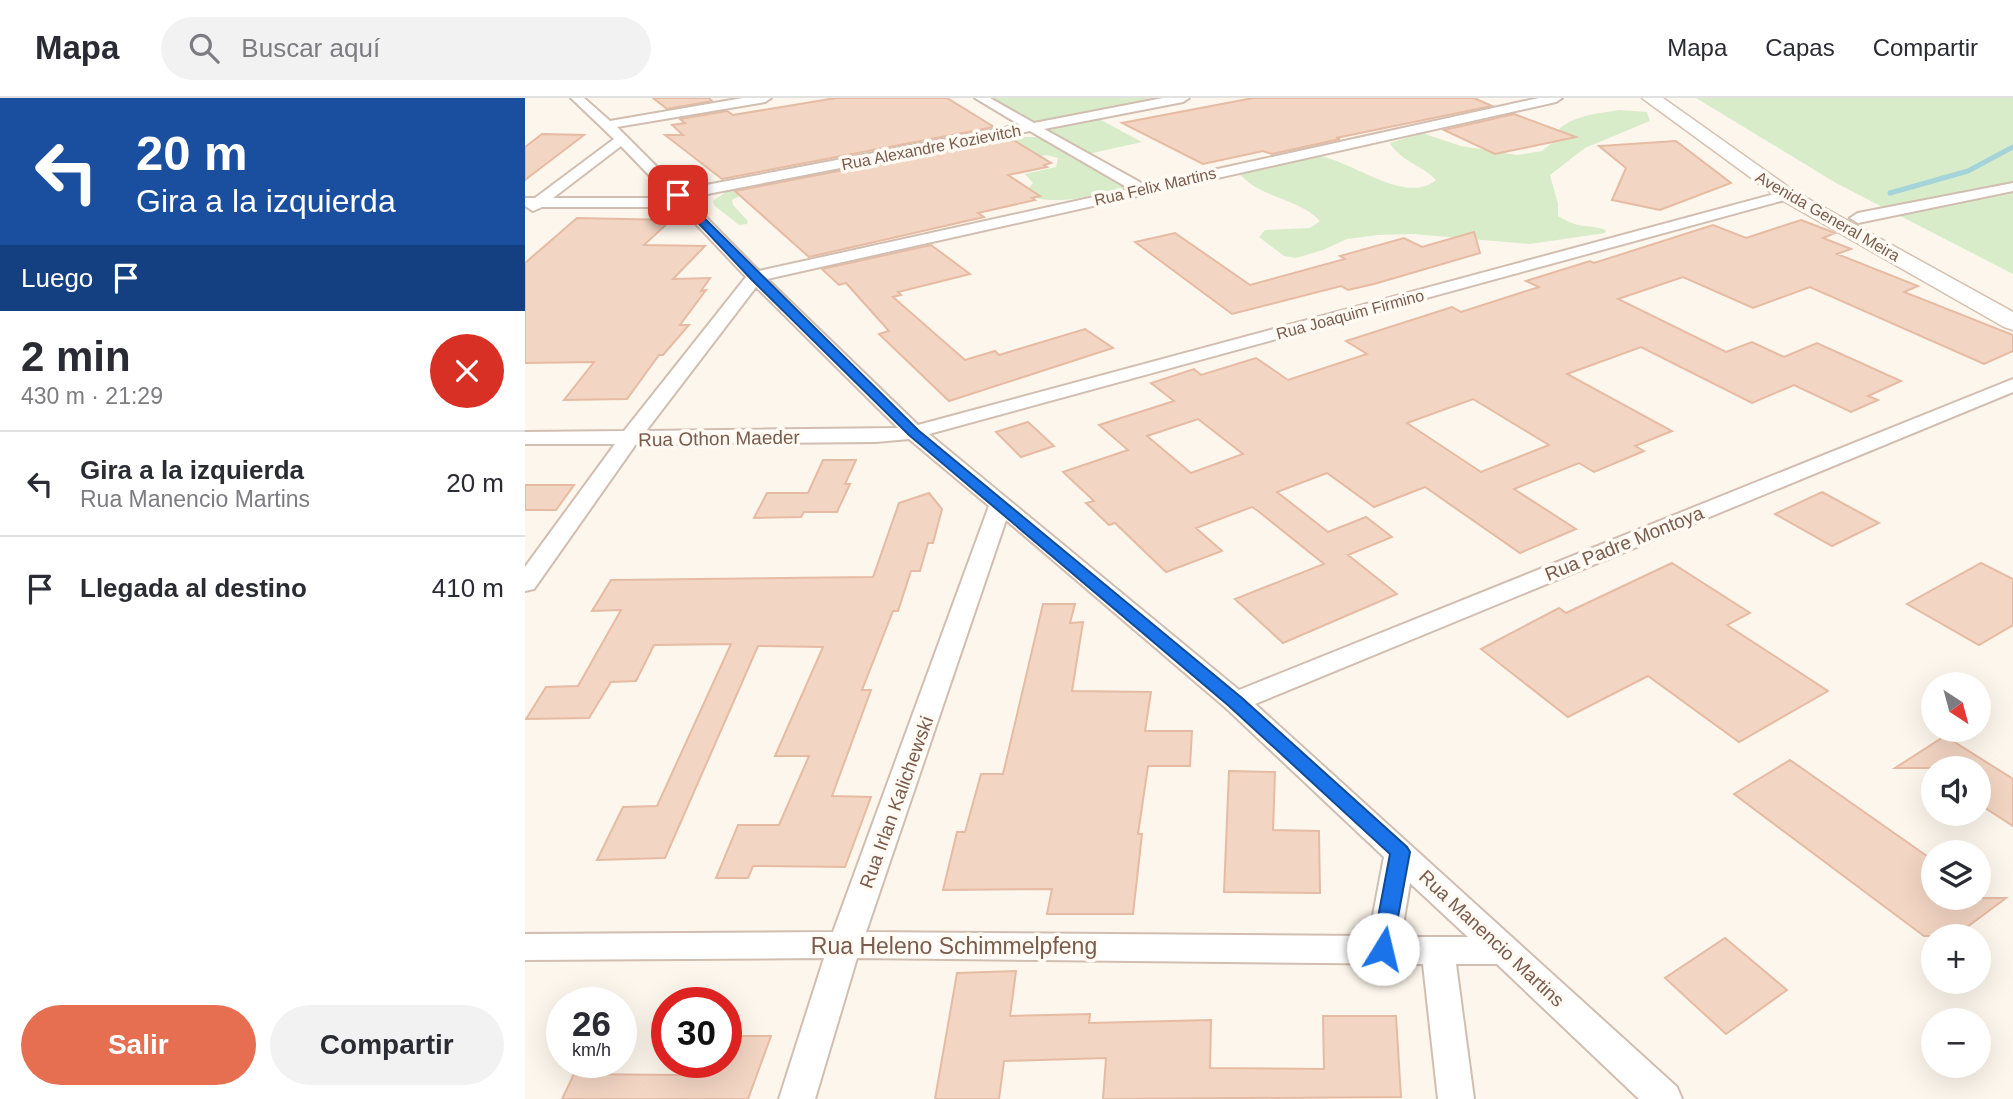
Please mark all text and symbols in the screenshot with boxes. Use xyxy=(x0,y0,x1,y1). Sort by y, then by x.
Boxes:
search box xyxy=(161,17,651,80)
text: Mapa xyxy=(35,29,119,66)
icon: search xyxy=(185,29,223,67)
text: Buscar aquí xyxy=(241,33,380,63)
text: Mapa xyxy=(1667,34,1727,61)
text: Capas xyxy=(1765,34,1835,61)
text: Compartir xyxy=(1873,34,1978,61)
street label: Rua Alexandre Kozievitch xyxy=(840,122,1022,173)
icon: left xyxy=(21,126,112,217)
text: 20 m xyxy=(136,126,248,180)
street label: Rua Felix Martins xyxy=(1093,164,1218,209)
pin xyxy=(648,165,708,225)
street label: Avenida General Meira xyxy=(1753,168,1903,265)
icon: arrive xyxy=(659,176,697,214)
text: Gira a la izquierda xyxy=(136,183,396,219)
icon: arrive xyxy=(107,259,145,297)
text: Luego xyxy=(21,263,93,293)
street label: Rua Joaquim Firmino xyxy=(1274,287,1426,342)
text: 2 min xyxy=(21,333,131,380)
button: close xyxy=(430,334,504,408)
text: 430 m · 21:29 xyxy=(21,383,163,409)
street label: Rua Othon Maeder xyxy=(638,427,801,450)
text: Gira a la izquierda xyxy=(80,455,304,485)
icon: left xyxy=(21,465,59,503)
text: 20 m xyxy=(446,468,504,498)
text: Rua Manencio Martins xyxy=(80,486,310,512)
street label: Rua Padre Montoya xyxy=(1542,502,1707,585)
icon: arrive xyxy=(21,570,59,608)
text: Llegada al destino xyxy=(80,573,307,603)
text: 410 m xyxy=(432,573,504,603)
north arrow xyxy=(1921,672,1991,742)
map controls xyxy=(1921,672,1991,1078)
street label: Rua Irlan Kalichewski xyxy=(856,713,937,891)
button: sound xyxy=(1921,756,1991,826)
button: layers xyxy=(1921,840,1991,910)
street label: Rua Manencio Martins xyxy=(1415,866,1568,1011)
position arrow xyxy=(1346,912,1420,986)
button: + xyxy=(1921,924,1991,994)
street label: Rua Heleno Schimmelpfeng xyxy=(811,933,1097,959)
speed limit sign: 30 xyxy=(651,987,742,1078)
text: 26 xyxy=(572,1004,611,1043)
button: Salir xyxy=(21,1005,256,1085)
button: Compartir xyxy=(270,1005,504,1085)
button: − xyxy=(1921,1008,1991,1078)
text: km/h xyxy=(572,1040,611,1060)

